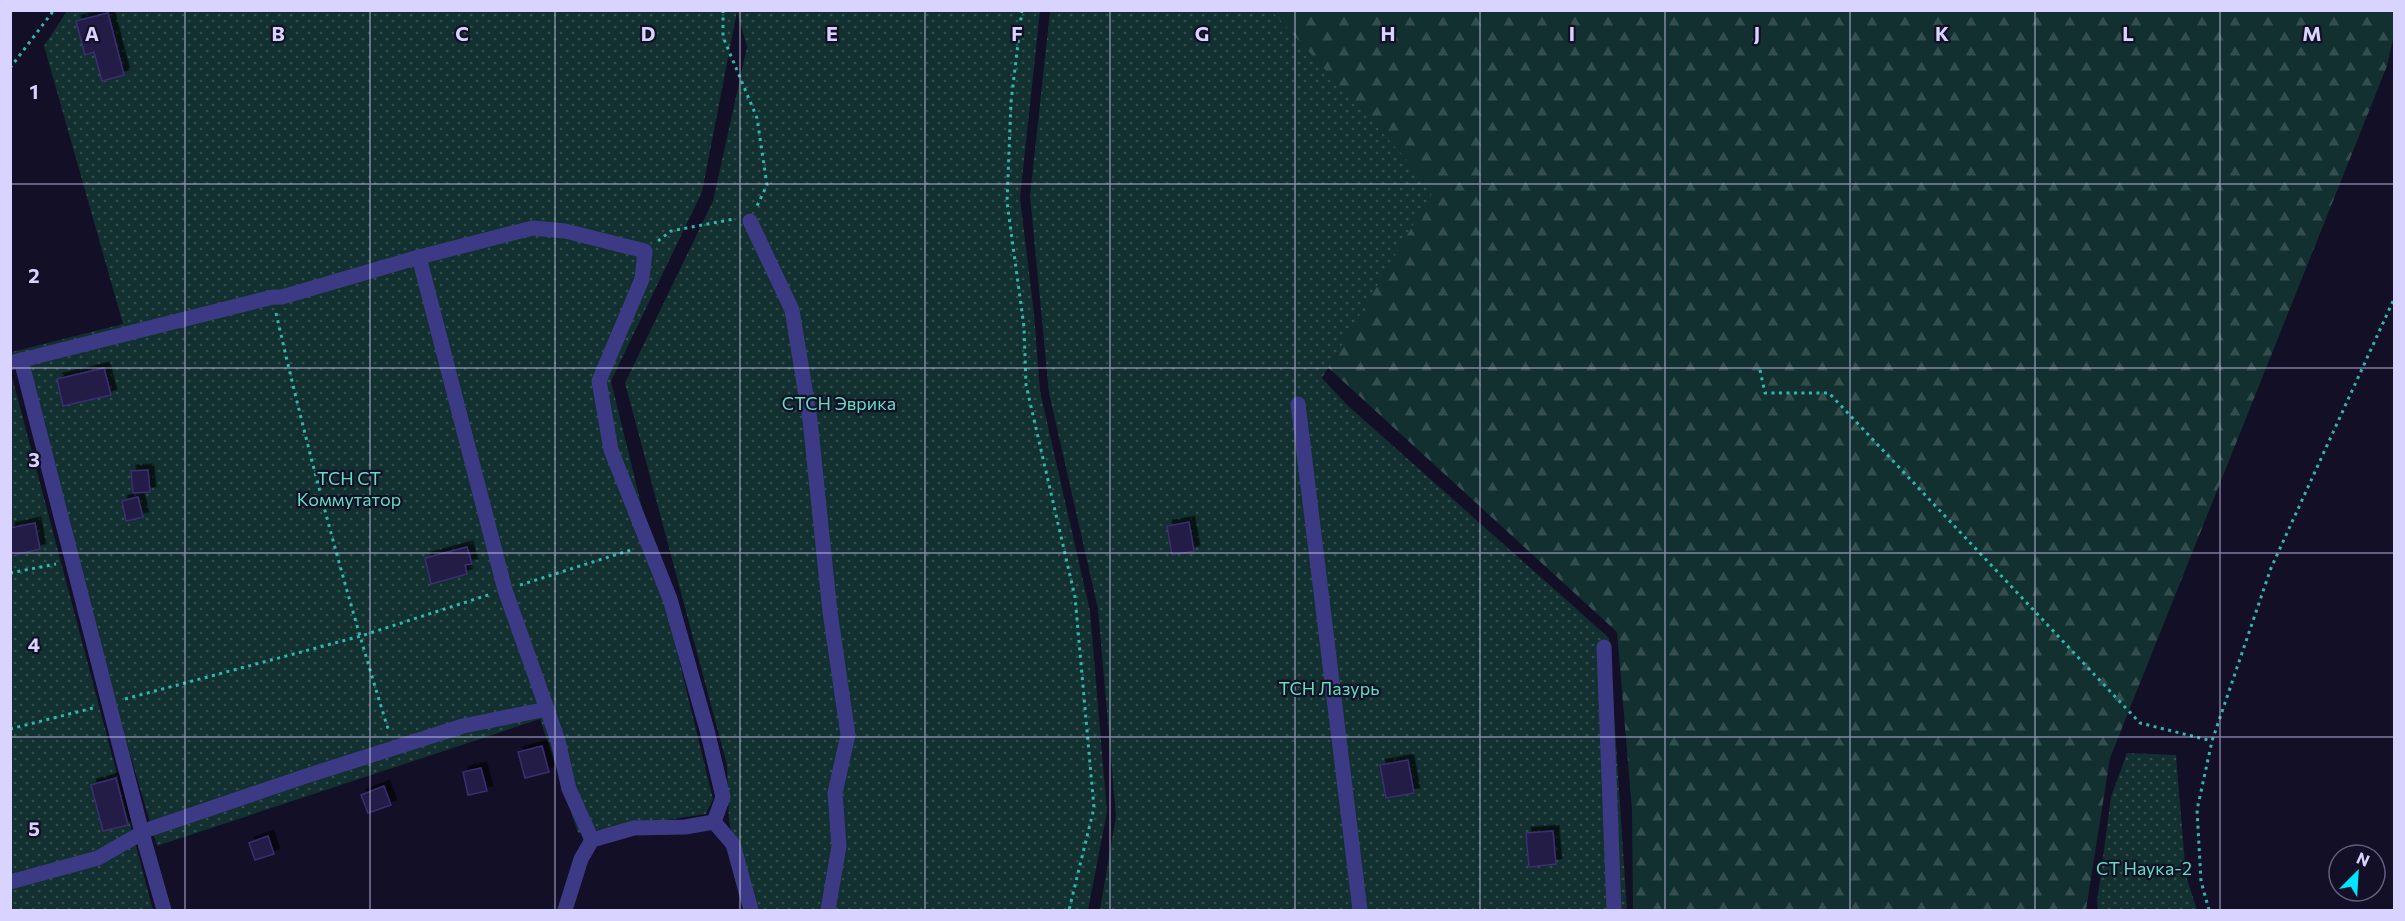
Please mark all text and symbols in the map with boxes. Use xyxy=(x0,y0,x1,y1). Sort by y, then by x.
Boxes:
text: A xyxy=(85,21,99,45)
text: B xyxy=(271,21,285,45)
text: C xyxy=(455,21,469,45)
text: D xyxy=(641,21,655,45)
text: E xyxy=(826,21,838,45)
text: F xyxy=(1011,21,1023,45)
text: G xyxy=(1195,21,1209,45)
text: H xyxy=(1381,21,1396,45)
text: I xyxy=(1569,21,1575,45)
text: J xyxy=(1754,21,1760,45)
text: K xyxy=(1935,21,1949,45)
text: L xyxy=(2122,21,2134,45)
text: M xyxy=(2302,21,2322,45)
text: 1 xyxy=(29,79,39,103)
text: 2 xyxy=(28,263,40,287)
park label: СТСН Эврика xyxy=(782,392,896,414)
text: 3 xyxy=(28,447,40,471)
park label: ТСН СТ Коммутатор xyxy=(297,467,401,510)
text: 4 xyxy=(28,632,40,656)
park label: ТСН Лазурь xyxy=(1279,677,1379,699)
text: 5 xyxy=(28,816,40,840)
north arrow xyxy=(2327,843,2387,903)
text: N xyxy=(2354,848,2373,870)
park label: СТ Наука-2 xyxy=(2096,857,2192,879)

